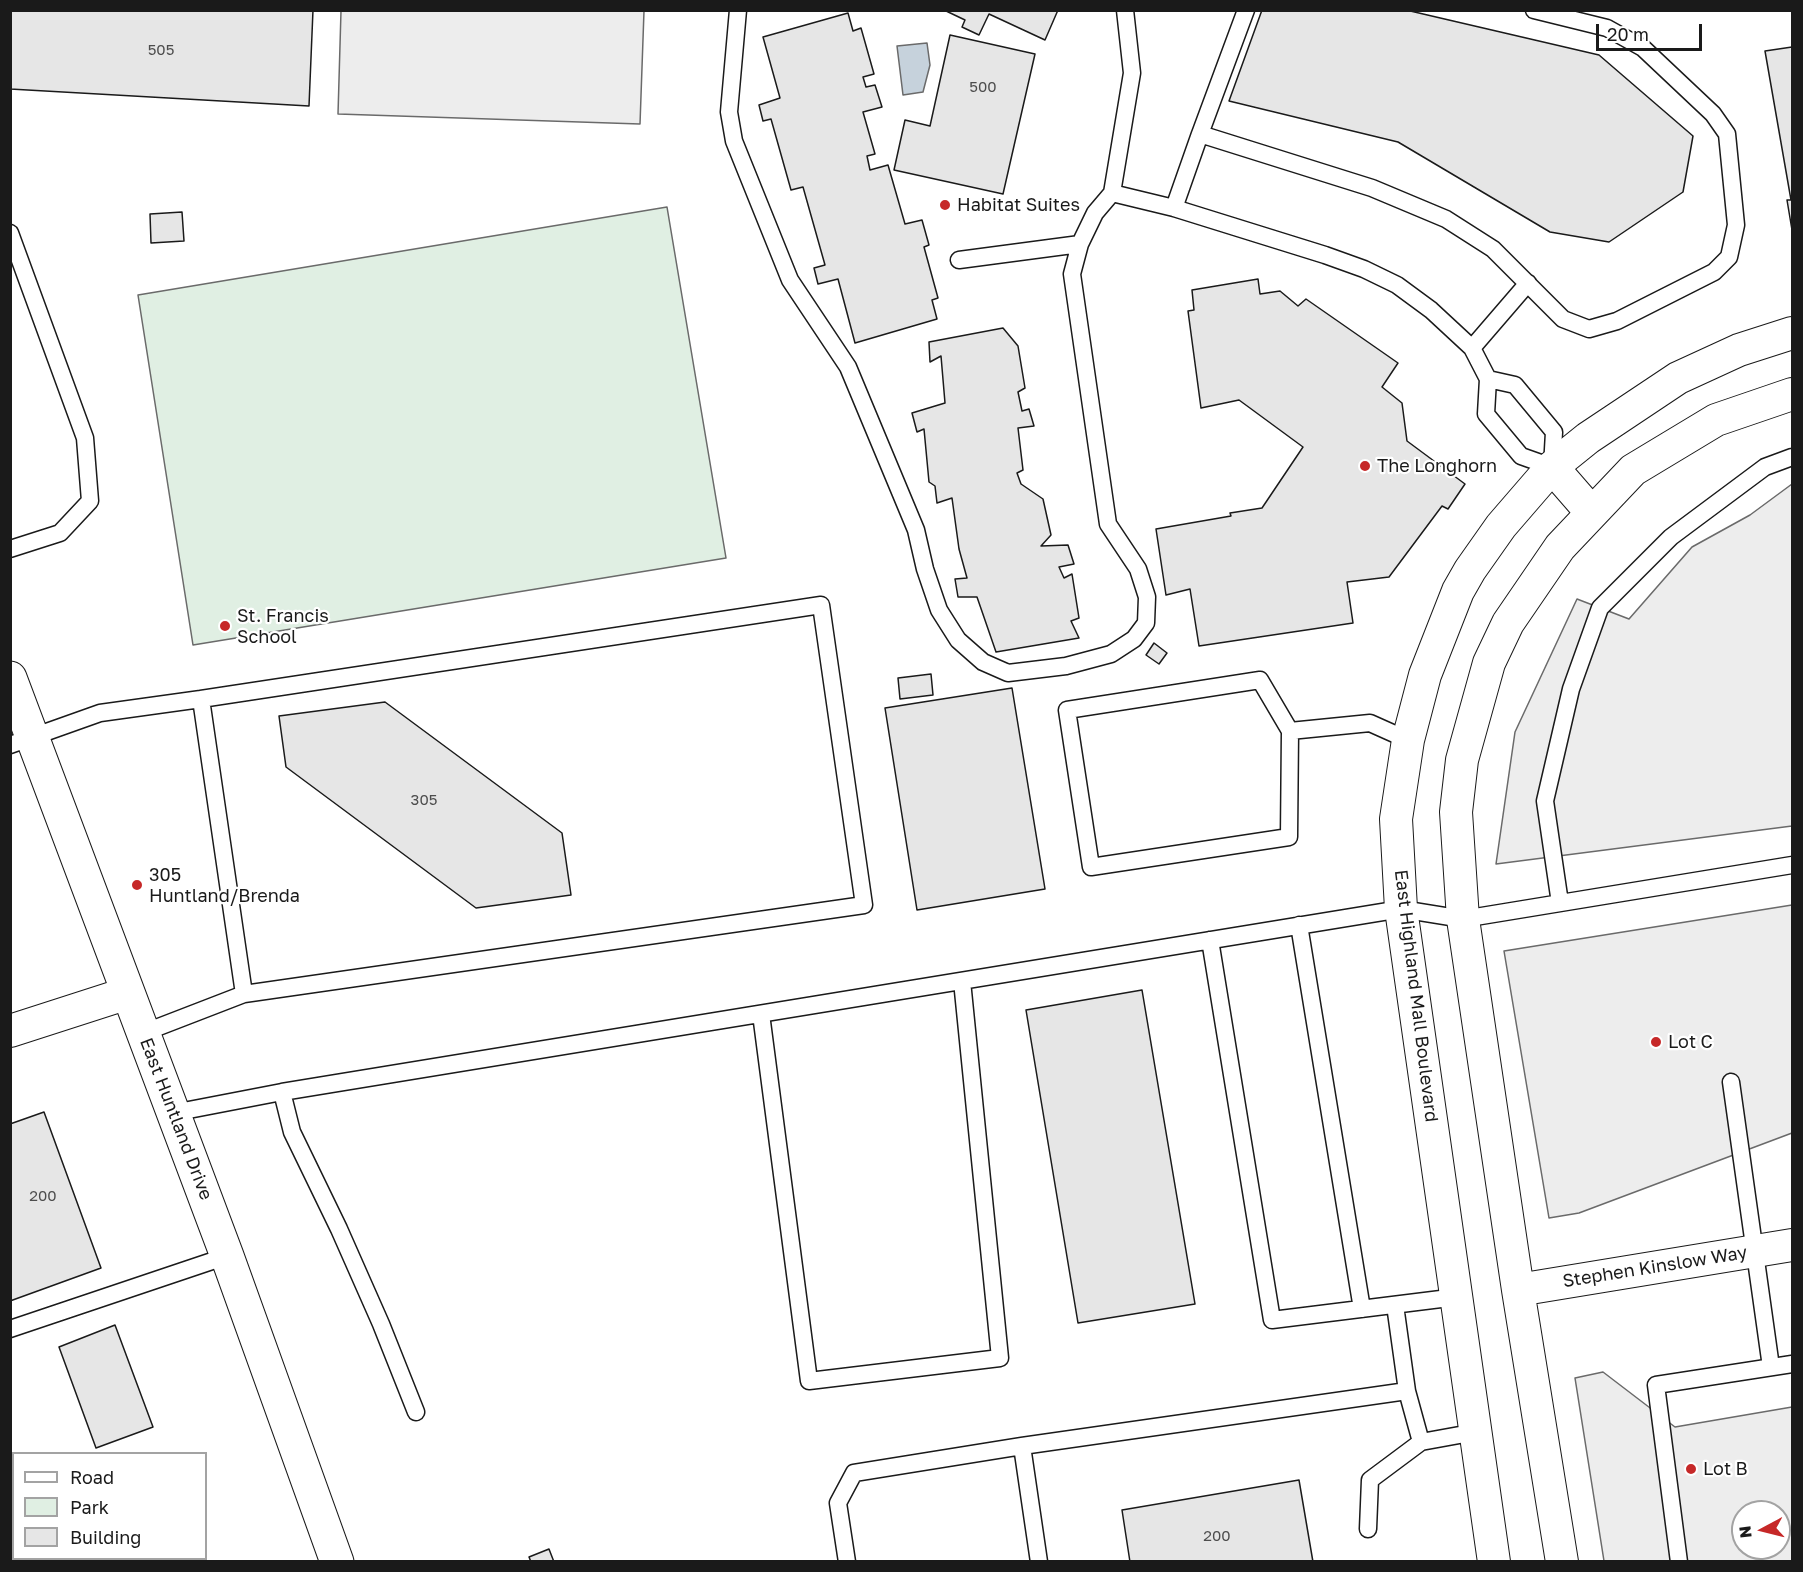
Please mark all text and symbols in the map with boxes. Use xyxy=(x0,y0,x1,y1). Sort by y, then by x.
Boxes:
scale bar xyxy=(1599,12,1706,50)
text: 20 m xyxy=(1607,23,1649,45)
house number: 505 xyxy=(148,41,174,59)
house number: 500 xyxy=(969,78,997,96)
place label: Habitat Suites xyxy=(957,194,1080,216)
marker: Habitat Suites xyxy=(938,198,952,212)
place label: The Longhorn xyxy=(1377,455,1497,477)
marker: The Longhorn xyxy=(1358,459,1372,473)
place label: St. Francis School xyxy=(237,605,329,648)
marker: St. Francis School xyxy=(218,619,232,633)
house number: 305 xyxy=(411,791,437,809)
place label: 305 Huntland/Brenda xyxy=(149,864,300,906)
street label: East Highland Mall Boulevard xyxy=(1390,869,1442,1123)
marker: 305 Huntland/Brenda xyxy=(130,878,144,892)
place label: Lot C xyxy=(1668,1031,1713,1053)
street label: East Huntland Drive xyxy=(135,1035,217,1203)
marker: Lot C xyxy=(1649,1035,1663,1049)
house number: 200 xyxy=(29,1187,57,1205)
street label: Stephen Kinslow Way xyxy=(1561,1242,1749,1292)
legend xyxy=(12,1452,207,1560)
place label: Lot B xyxy=(1703,1458,1748,1480)
marker: Lot B xyxy=(1684,1462,1698,1476)
text: Road xyxy=(70,1466,114,1488)
text: Park xyxy=(70,1496,109,1518)
north arrow xyxy=(1731,1500,1791,1560)
text: N xyxy=(1734,1525,1756,1539)
text: Building xyxy=(70,1526,141,1548)
house number: 200 xyxy=(1203,1527,1231,1545)

